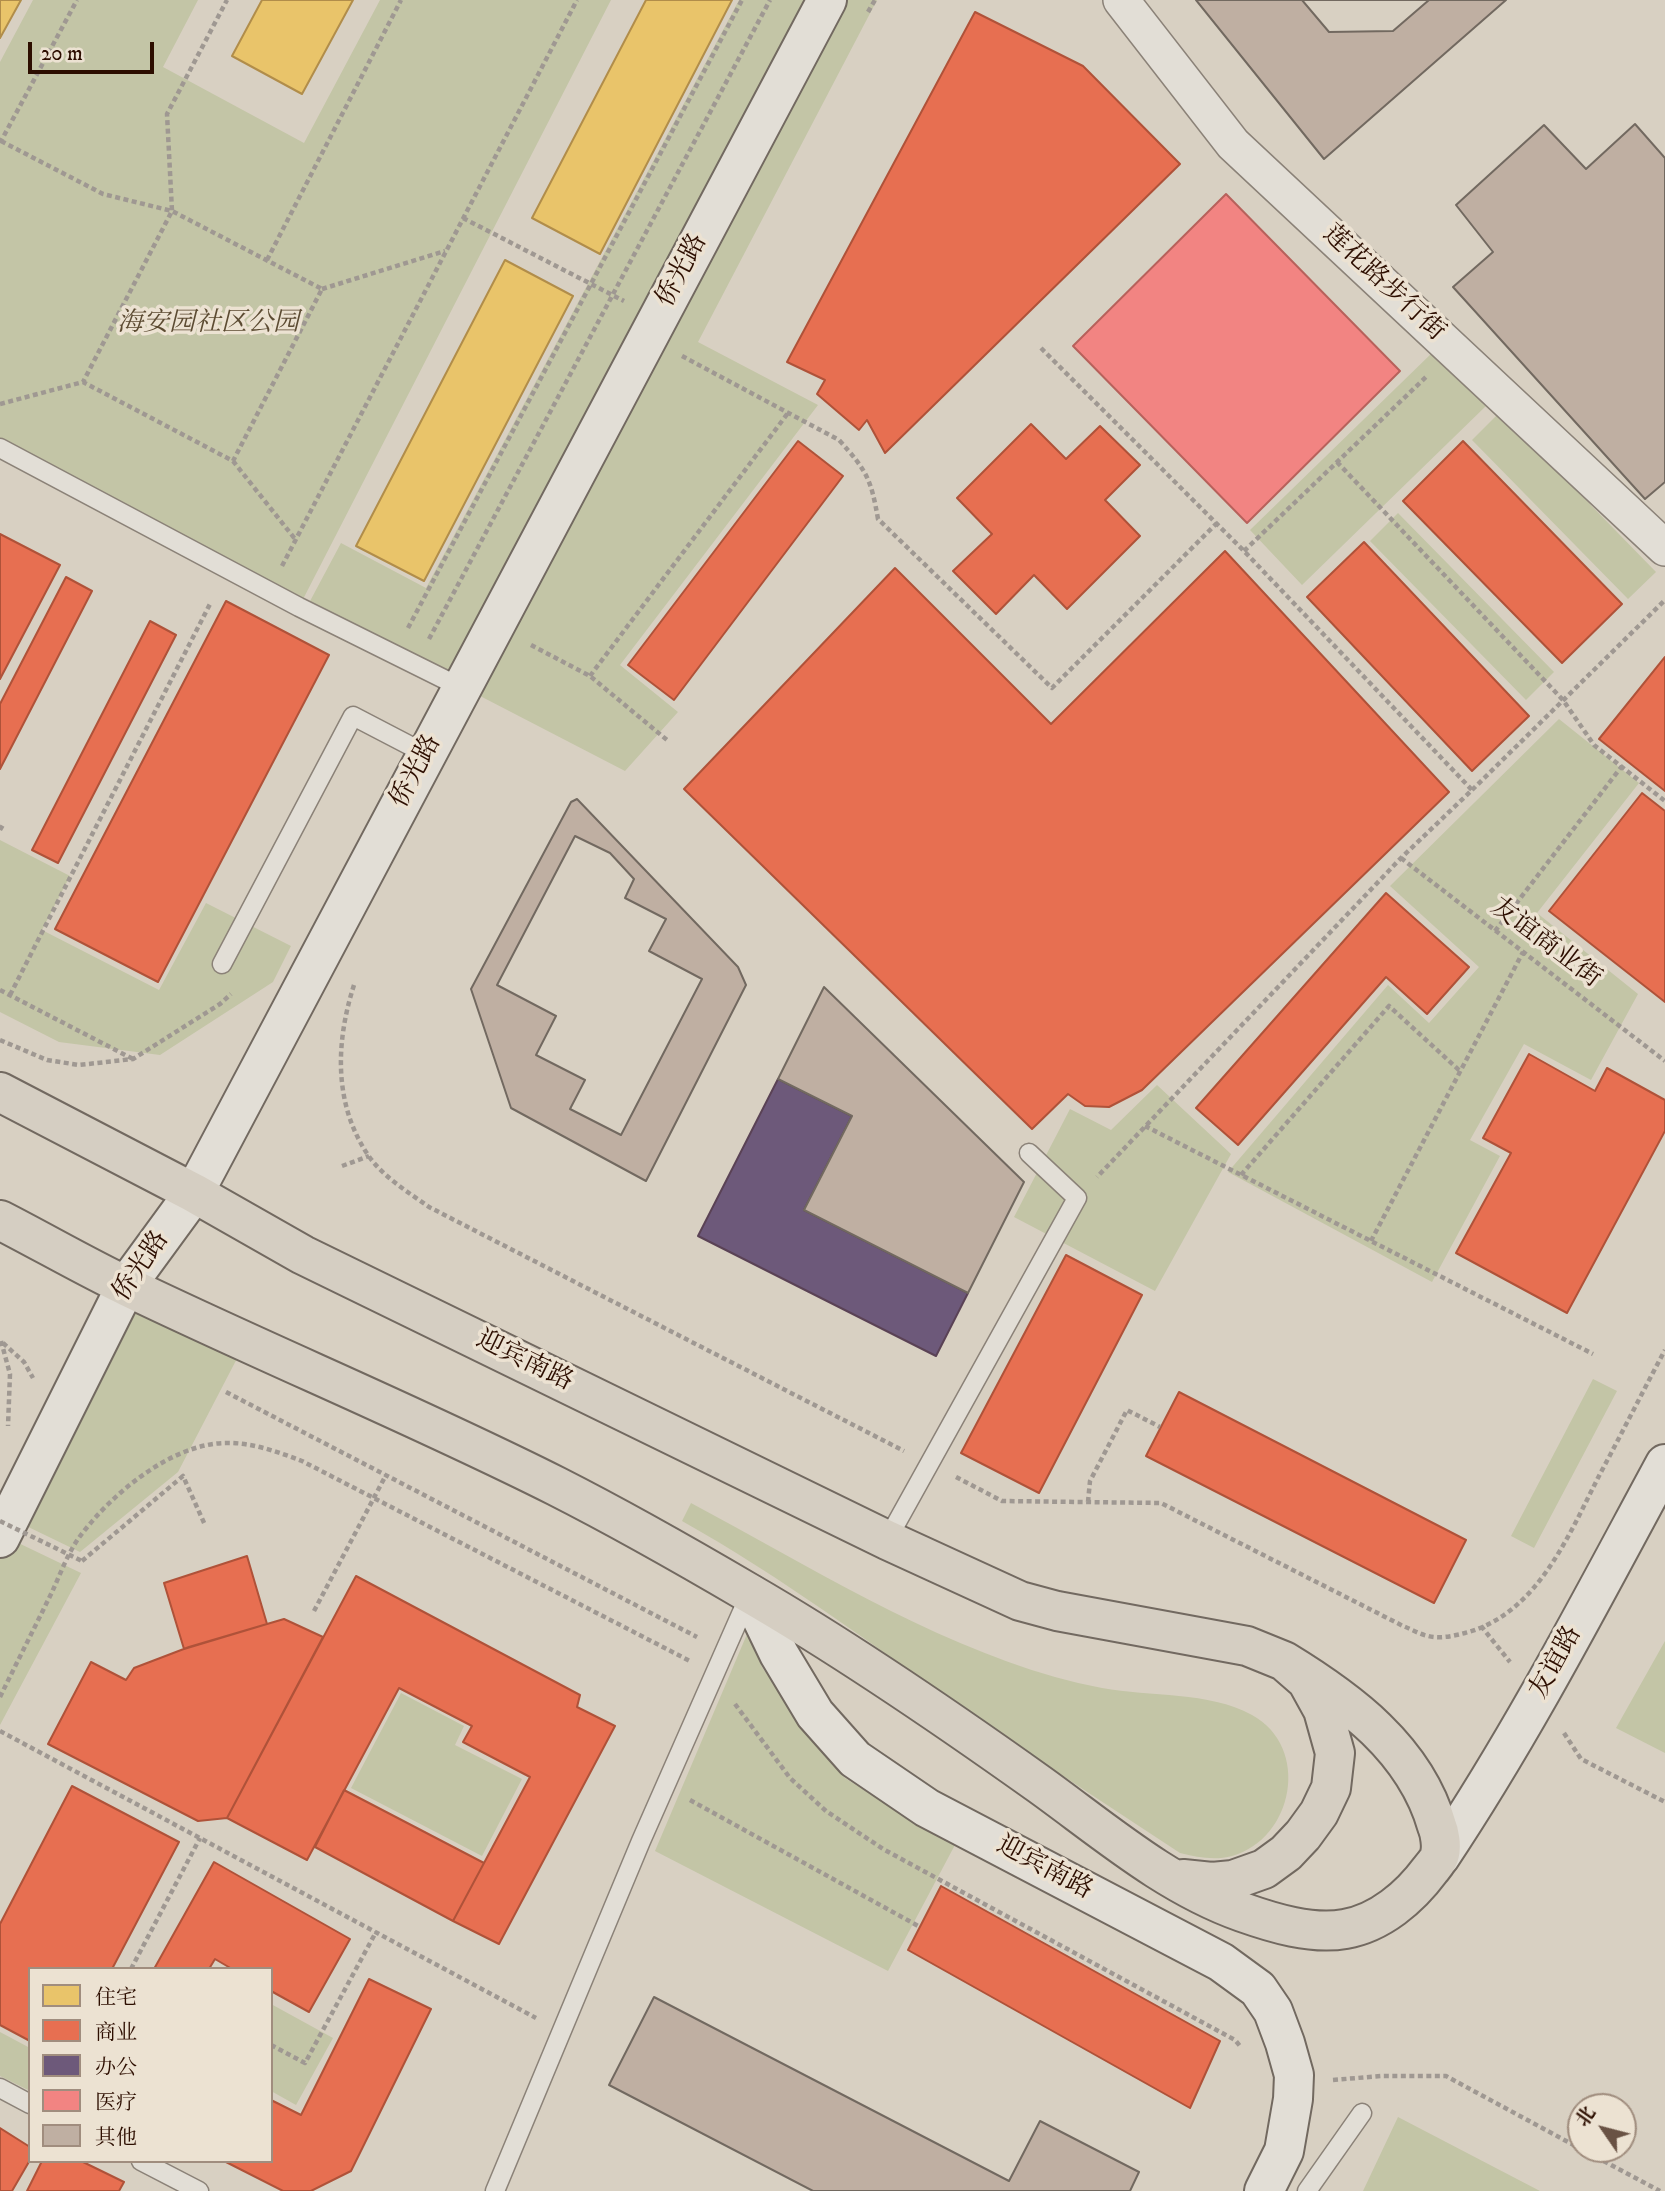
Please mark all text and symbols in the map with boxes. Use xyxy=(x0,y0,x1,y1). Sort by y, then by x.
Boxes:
scale bar xyxy=(32,28,158,72)
text: 20 m xyxy=(41,41,83,67)
street label: 莲花路步行街 xyxy=(1315,219,1451,349)
street label: 侨光路 xyxy=(651,229,715,313)
park label: 海安园社区公园 xyxy=(117,309,299,341)
street label: 侨光路 xyxy=(385,730,449,814)
street label: 友谊商业街 xyxy=(1484,892,1606,996)
street label: 侨光路 xyxy=(107,1226,177,1308)
street label: 迎宾南路 xyxy=(470,1325,578,1399)
street label: 友谊路 xyxy=(1524,1621,1590,1705)
street label: 迎宾南路 xyxy=(991,1831,1097,1907)
legend xyxy=(28,1967,273,2163)
text: 住宅 xyxy=(95,1985,137,2011)
text: 商业 xyxy=(95,2020,137,2046)
text: 办公 xyxy=(95,2055,137,2081)
text: 医疗 xyxy=(95,2090,137,2116)
north arrow xyxy=(1567,2093,1637,2163)
text: 北 xyxy=(1571,2102,1601,2131)
text: 其他 xyxy=(95,2125,137,2151)

